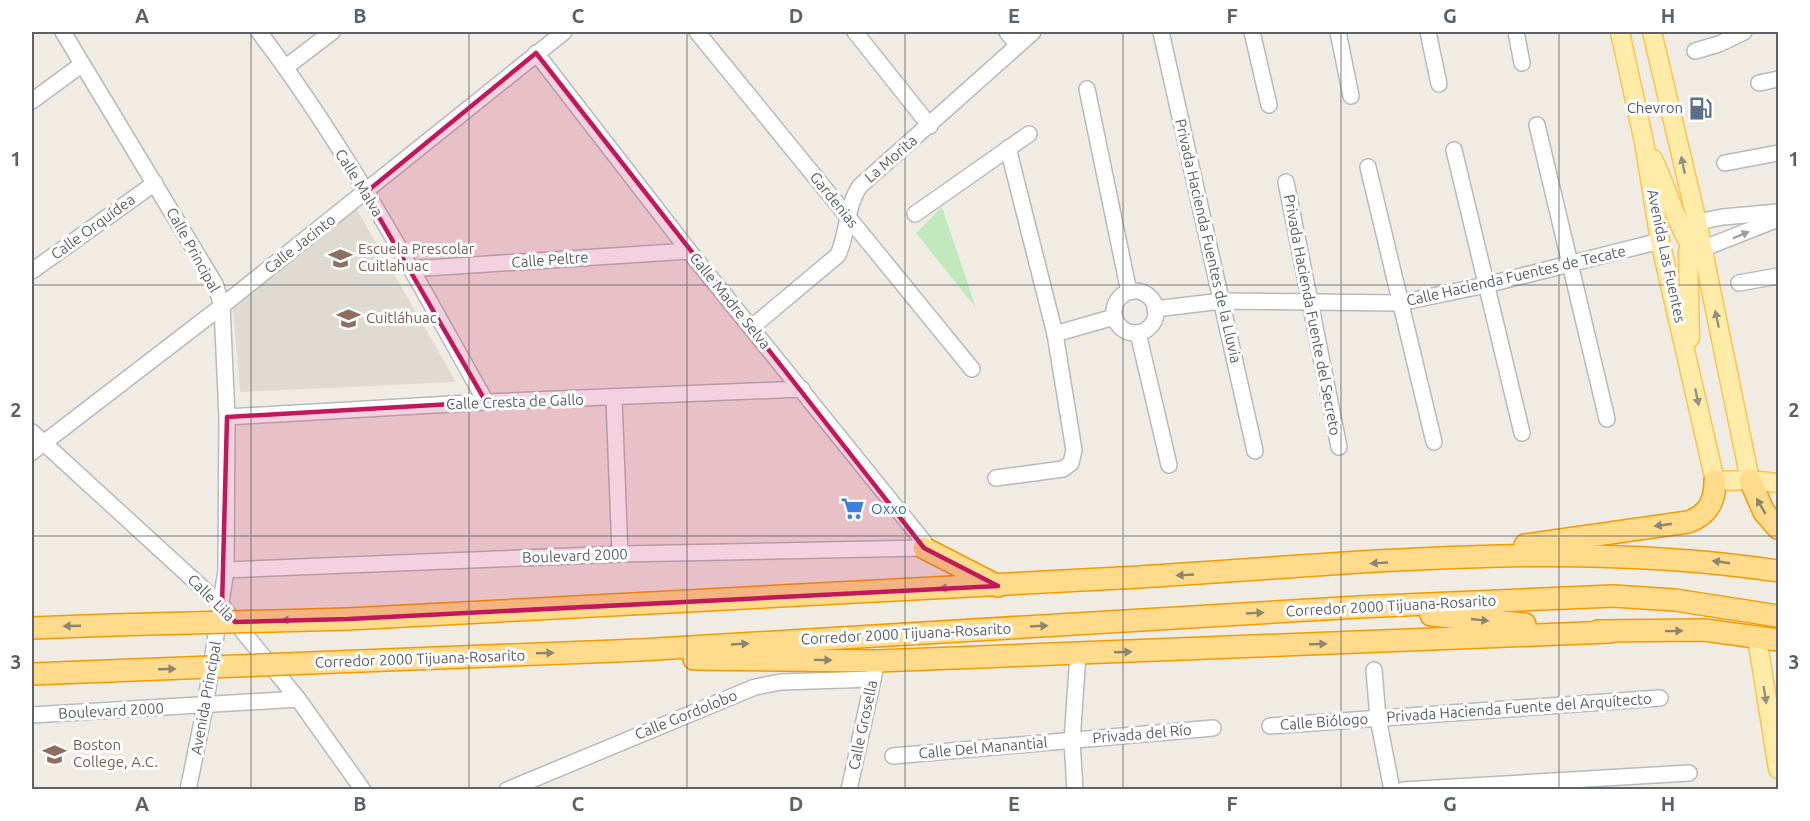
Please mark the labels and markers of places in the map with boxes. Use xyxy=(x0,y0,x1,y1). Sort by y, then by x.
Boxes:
fuel station icon: Chevron xyxy=(1688,95,1714,121)
place label: Chevron xyxy=(1627,99,1683,116)
place label: Escuela Prescolar Cuitlahuac xyxy=(358,240,475,274)
school or university icon: Escuela Prescolar Cuitlahuac xyxy=(327,245,353,271)
school or university icon: Cuitláhuac xyxy=(335,305,361,331)
place label: Cuitláhuac xyxy=(366,309,437,326)
supermarket icon: Oxxo xyxy=(840,496,866,522)
place label: Oxxo xyxy=(871,500,907,517)
place label: Boston College, A.C. xyxy=(73,736,158,770)
school or university icon: Boston College, A.C. xyxy=(42,741,68,767)

